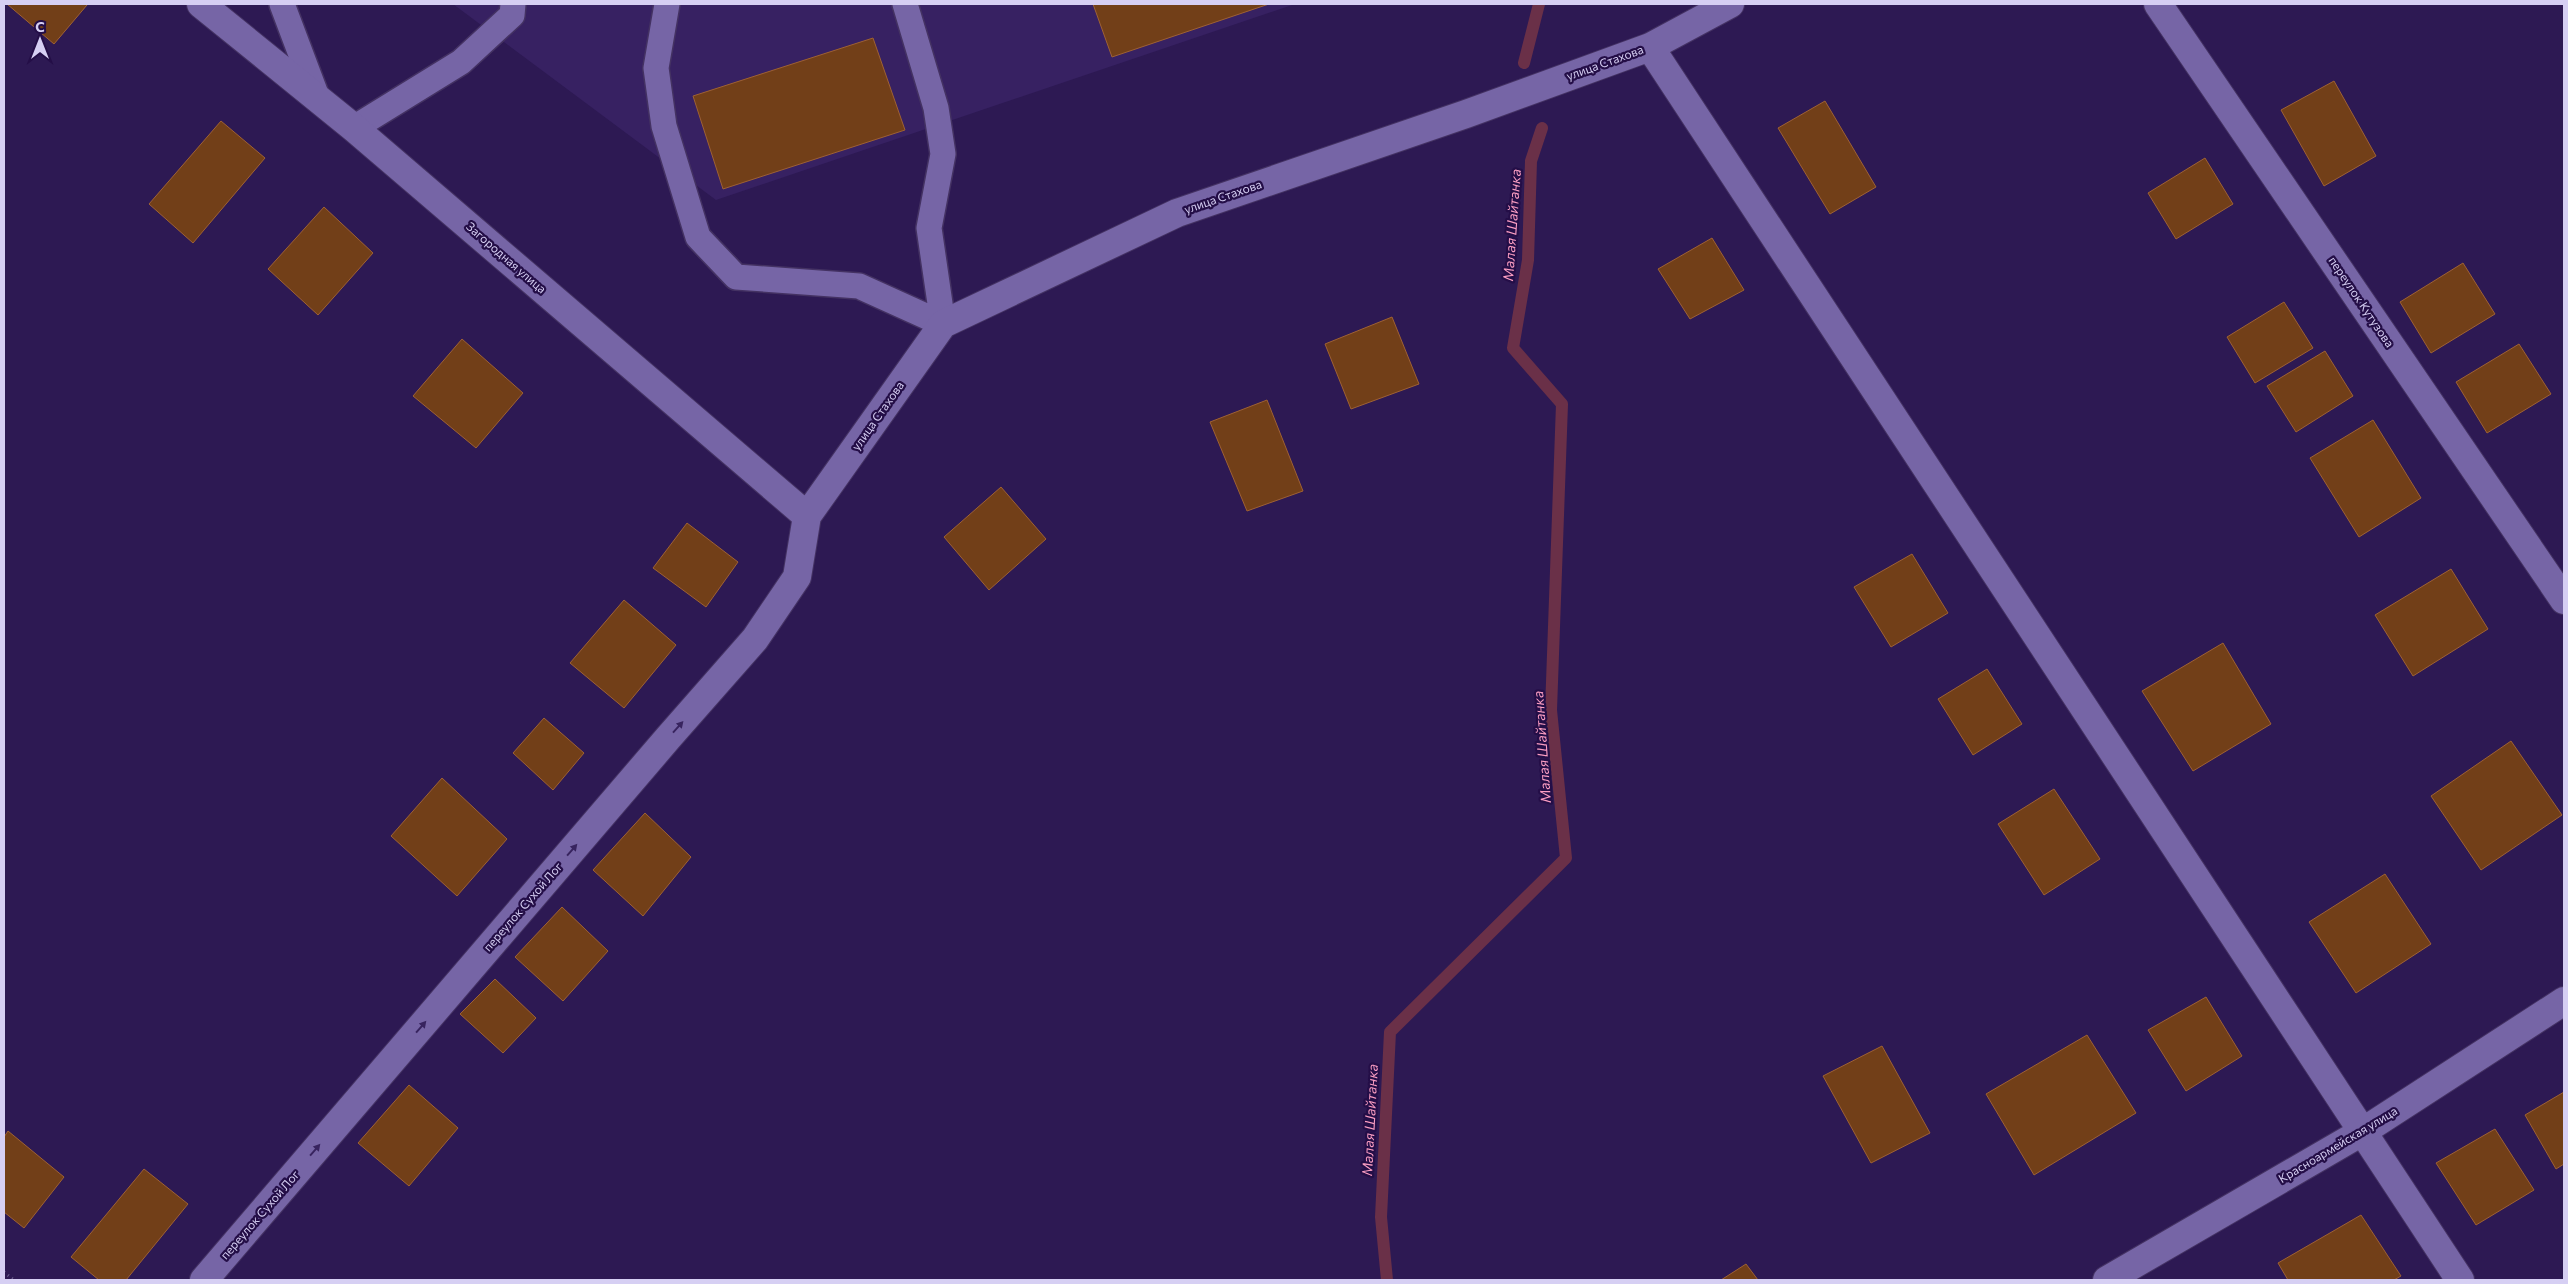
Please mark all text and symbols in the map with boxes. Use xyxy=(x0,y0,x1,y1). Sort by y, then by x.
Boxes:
north arrow xyxy=(15,15,65,65)
text: С xyxy=(35,18,45,35)
street label: улица Стахова xyxy=(1564,42,1645,82)
water label: Малая Шайтанка xyxy=(1499,168,1524,282)
street label: улица Стахова xyxy=(1182,176,1263,216)
street label: Загородная улица xyxy=(464,219,549,296)
street label: переулок Кутузова xyxy=(2326,253,2397,349)
street label: улица Стахова xyxy=(848,378,906,453)
water label: Малая Шайтанка xyxy=(1529,690,1554,804)
one-way arrow xyxy=(672,720,683,733)
one-way arrow xyxy=(566,844,577,857)
street label: переулок Сухой Лог xyxy=(480,859,565,954)
one-way arrow xyxy=(415,1020,426,1033)
water label: Малая Шайтанка xyxy=(1358,1063,1381,1177)
street label: Красноармейская улица xyxy=(2276,1103,2399,1185)
one-way arrow xyxy=(309,1144,320,1156)
street label: переулок Сухой Лог xyxy=(217,1167,302,1262)

